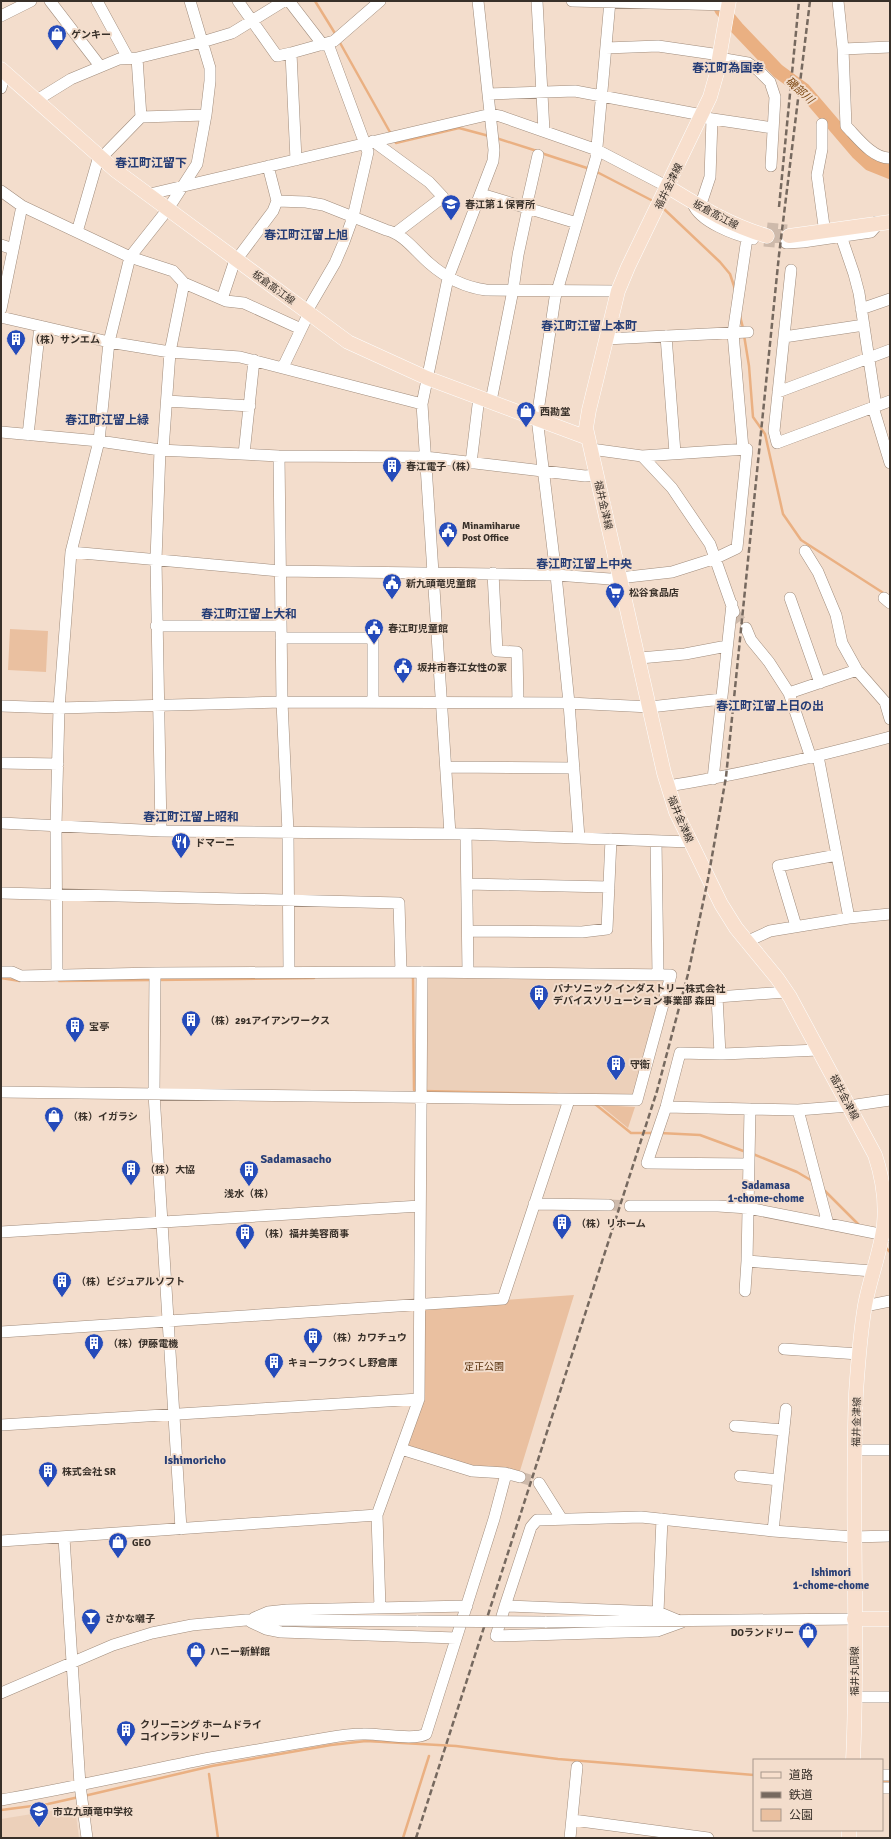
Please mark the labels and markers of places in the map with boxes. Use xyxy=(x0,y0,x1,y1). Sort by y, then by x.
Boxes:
shop icon: ゲンキー xyxy=(46,23,68,51)
place label: ゲンキー xyxy=(71,29,111,41)
school or university icon: 春江第１保育所 xyxy=(440,193,462,221)
place label: 春江第１保育所 xyxy=(465,199,535,211)
building icon: （株）サンエム xyxy=(5,328,27,356)
place label: （株）サンエム xyxy=(30,334,100,346)
shop icon: 西勘堂 xyxy=(515,400,537,428)
place label: 西勘堂 xyxy=(540,406,570,418)
building icon: 春江電子（株） xyxy=(381,455,403,483)
place label: 春江電子（株） xyxy=(406,461,476,473)
public building icon: Minamiharue Post Office xyxy=(437,520,459,548)
place label: Minamiharue Post Office xyxy=(462,520,520,544)
public building icon: 新九頭竜児童館 xyxy=(381,572,403,600)
place label: 新九頭竜児童館 xyxy=(406,578,476,590)
supermarket icon: 松谷食品店 xyxy=(604,581,626,609)
place label: 松谷食品店 xyxy=(629,587,679,599)
public building icon: 春江町児童館 xyxy=(363,617,385,645)
place label: 春江町児童館 xyxy=(388,623,448,635)
public building icon: 坂井市春江女性の家 xyxy=(392,656,414,684)
place label: 坂井市春江女性の家 xyxy=(417,662,507,674)
restaurant icon: ドマーニ xyxy=(170,831,192,859)
place label: ドマーニ xyxy=(195,837,235,849)
building icon: パナソニック インダストリー株式会社 デバイスソリューション事業部 森田 xyxy=(528,983,550,1011)
place label: パナソニック インダストリー株式会社 デバイスソリューション事業部 森田 xyxy=(553,983,726,1007)
building icon: （株）291アイアンワークス xyxy=(180,1009,202,1037)
building icon: 宝亭 xyxy=(64,1015,86,1043)
place label: （株）291アイアンワークス xyxy=(205,1015,330,1027)
place label: 宝亭 xyxy=(89,1021,109,1033)
building icon: 守衛 xyxy=(605,1053,627,1081)
place label: 守衛 xyxy=(630,1059,650,1071)
shop icon: （株）イガラシ xyxy=(43,1105,65,1133)
place label: （株）イガラシ xyxy=(68,1111,138,1123)
building icon: （株）大協 xyxy=(120,1158,142,1186)
building icon: 浅水（株） xyxy=(238,1159,260,1187)
place label: （株）大協 xyxy=(145,1164,195,1176)
place label: 浅水（株） xyxy=(224,1188,274,1200)
building icon: （株）リホーム xyxy=(551,1212,573,1240)
place label: （株）リホーム xyxy=(576,1218,646,1230)
building icon: （株）福井美容商事 xyxy=(234,1222,256,1250)
place label: （株）福井美容商事 xyxy=(259,1228,349,1240)
building icon: （株）ビジュアルソフト xyxy=(51,1270,73,1298)
place label: （株）ビジュアルソフト xyxy=(76,1276,185,1288)
building icon: （株）カワチュウ xyxy=(302,1326,324,1354)
building icon: （株）伊藤電機 xyxy=(83,1332,105,1360)
place label: （株）カワチュウ xyxy=(327,1332,407,1344)
place label: （株）伊藤電機 xyxy=(108,1338,178,1350)
building icon: キョーフクつくし野倉庫 xyxy=(263,1351,285,1379)
place label: キョーフクつくし野倉庫 xyxy=(288,1357,397,1369)
building icon: 株式会社 SR xyxy=(37,1460,59,1488)
place label: 株式会社 SR xyxy=(62,1466,116,1478)
shop icon: GEO xyxy=(107,1531,129,1559)
place label: GEO xyxy=(132,1537,151,1549)
bar icon: さかな囃子 xyxy=(80,1607,102,1635)
place label: さかな囃子 xyxy=(105,1613,155,1625)
shop icon: DOランドリー xyxy=(797,1621,819,1649)
place label: DOランドリー xyxy=(731,1627,794,1639)
shop icon: ハニー新鮮館 xyxy=(185,1640,207,1668)
place label: ハニー新鮮館 xyxy=(210,1646,270,1658)
building icon: クリーニング ホームドライ コインランドリー xyxy=(115,1719,137,1747)
place label: クリーニング ホームドライ コインランドリー xyxy=(140,1719,262,1743)
school or university icon: 市立九頭竜中学校 xyxy=(28,1800,50,1828)
place label: 市立九頭竜中学校 xyxy=(53,1806,133,1818)

